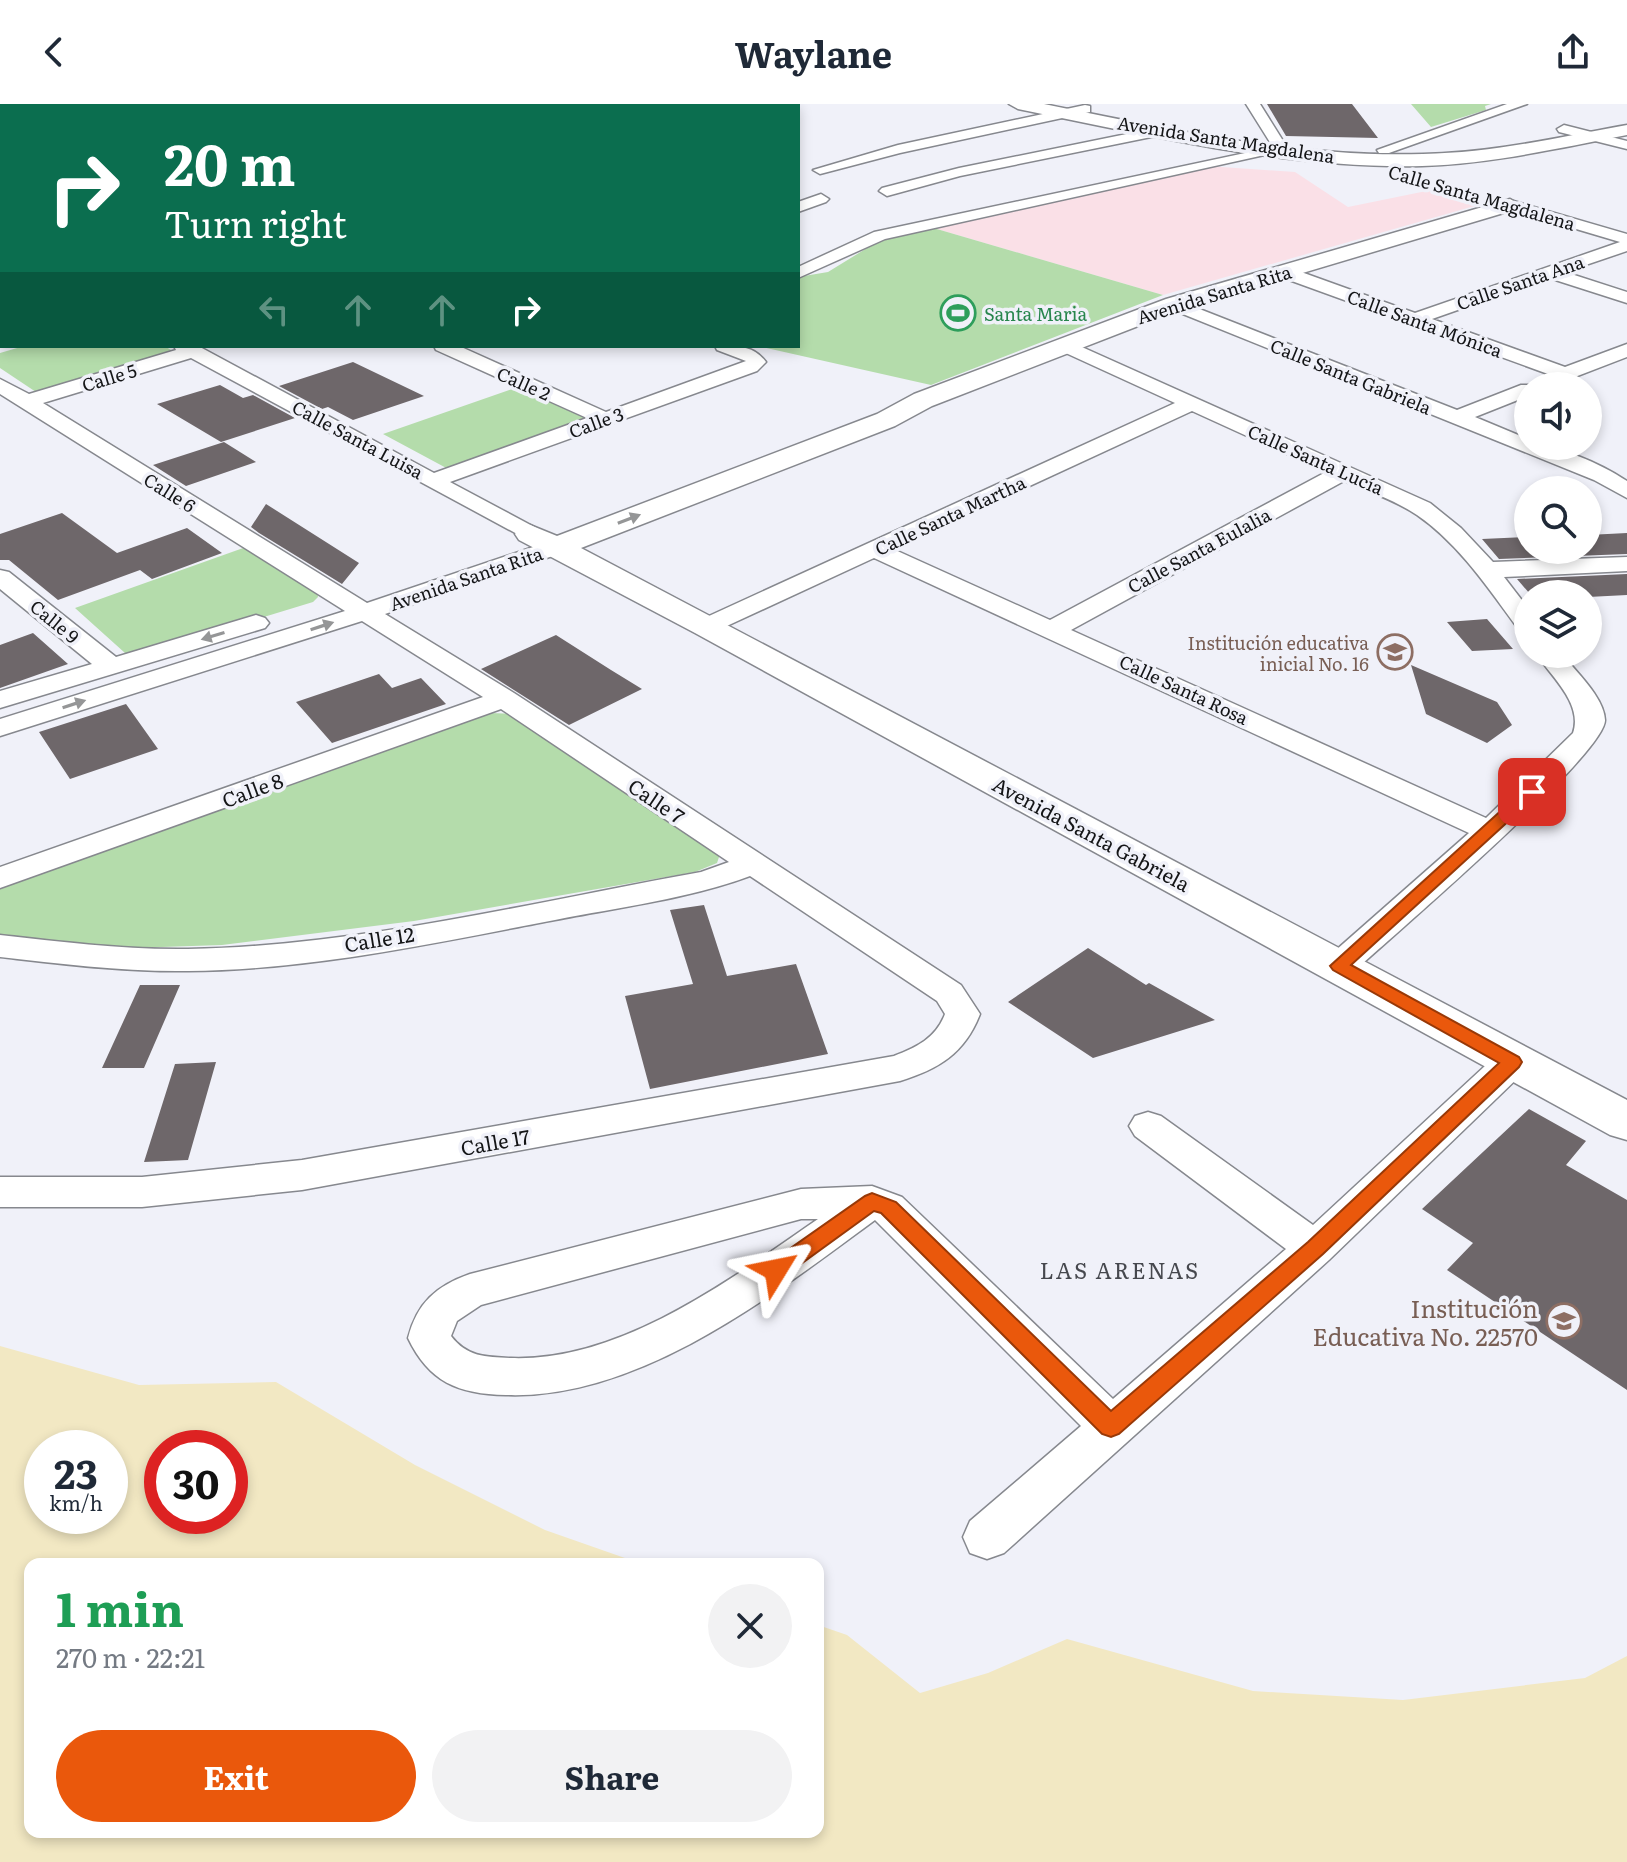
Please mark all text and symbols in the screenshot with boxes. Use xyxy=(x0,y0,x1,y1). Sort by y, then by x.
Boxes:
text: Waylane xyxy=(735,26,892,79)
icon: back xyxy=(32,30,76,74)
icon: share xyxy=(1551,30,1595,74)
street label: Avenida Santa Magdalena xyxy=(1115,108,1337,170)
text: 20 m xyxy=(164,120,296,203)
icon: right xyxy=(32,136,136,240)
street label: Calle Santa Magdalena xyxy=(1385,157,1579,237)
text: Turn right xyxy=(164,196,347,249)
street label: Calle Santa Ana xyxy=(1453,247,1588,316)
street label: Avenida Santa Rita xyxy=(1133,258,1295,330)
street label: Calle Santa Mónica xyxy=(1344,282,1507,364)
icon: left xyxy=(252,288,296,332)
icon: ahead xyxy=(336,288,380,332)
icon: ahead xyxy=(420,288,464,332)
icon: right xyxy=(504,288,548,332)
sports icon: Santa Maria xyxy=(939,294,977,332)
place label: Santa Maria xyxy=(984,300,1088,327)
street label: Calle Santa Gabriela xyxy=(1266,331,1436,421)
street label: Calle 5 xyxy=(78,356,140,398)
street label: Calle 2 xyxy=(493,359,555,407)
map controls xyxy=(1514,372,1602,668)
button: sound xyxy=(1514,372,1602,460)
street label: Calle Santa Luisa xyxy=(288,393,429,485)
street label: Calle 3 xyxy=(565,400,627,444)
street label: Calle Santa Lucía xyxy=(1244,417,1388,501)
street label: Calle 6 xyxy=(139,466,201,519)
street label: Calle Santa Martha xyxy=(870,468,1030,562)
button: search xyxy=(1514,476,1602,564)
street label: Calle Santa Eulalia xyxy=(1122,501,1276,599)
one-way arrow xyxy=(617,512,641,525)
street label: Avenida Santa Rita xyxy=(386,539,547,617)
button: layers xyxy=(1514,580,1602,668)
street label: Calle 9 xyxy=(25,593,85,649)
one-way arrow xyxy=(311,619,335,632)
place label: Institución educativa inicial No. 16 xyxy=(1187,629,1369,677)
one-way arrow xyxy=(200,630,224,643)
school or university icon: Institución educativa inicial No. 16 xyxy=(1376,633,1414,671)
street label: Calle Santa Rosa xyxy=(1115,647,1253,731)
one-way arrow xyxy=(63,698,87,710)
pin xyxy=(1498,758,1566,826)
street label: Calle 8 xyxy=(217,764,287,814)
street label: Avenida Santa Gabriela xyxy=(988,768,1196,898)
street label: Calle 7 xyxy=(623,770,691,830)
icon: arrive xyxy=(1510,770,1554,814)
street label: Calle 12 xyxy=(342,918,416,958)
street label: Calle 17 xyxy=(458,1120,532,1162)
position arrow xyxy=(734,1228,818,1312)
district label: LAS ARENAS xyxy=(1040,1253,1200,1286)
place label: Institución Educativa No. 22570 xyxy=(1313,1290,1538,1353)
school or university icon: Institución Educativa No. 22570 xyxy=(1545,1302,1583,1340)
speed limit sign: 30 xyxy=(144,1430,248,1534)
text: 23 xyxy=(54,1442,98,1501)
text: km/h xyxy=(49,1487,103,1517)
text: 1 min xyxy=(56,1571,184,1642)
button: close xyxy=(708,1584,792,1668)
text: 270 m · 22:21 xyxy=(56,1637,205,1676)
button: Exit xyxy=(56,1730,416,1822)
button: Share xyxy=(432,1730,792,1822)

